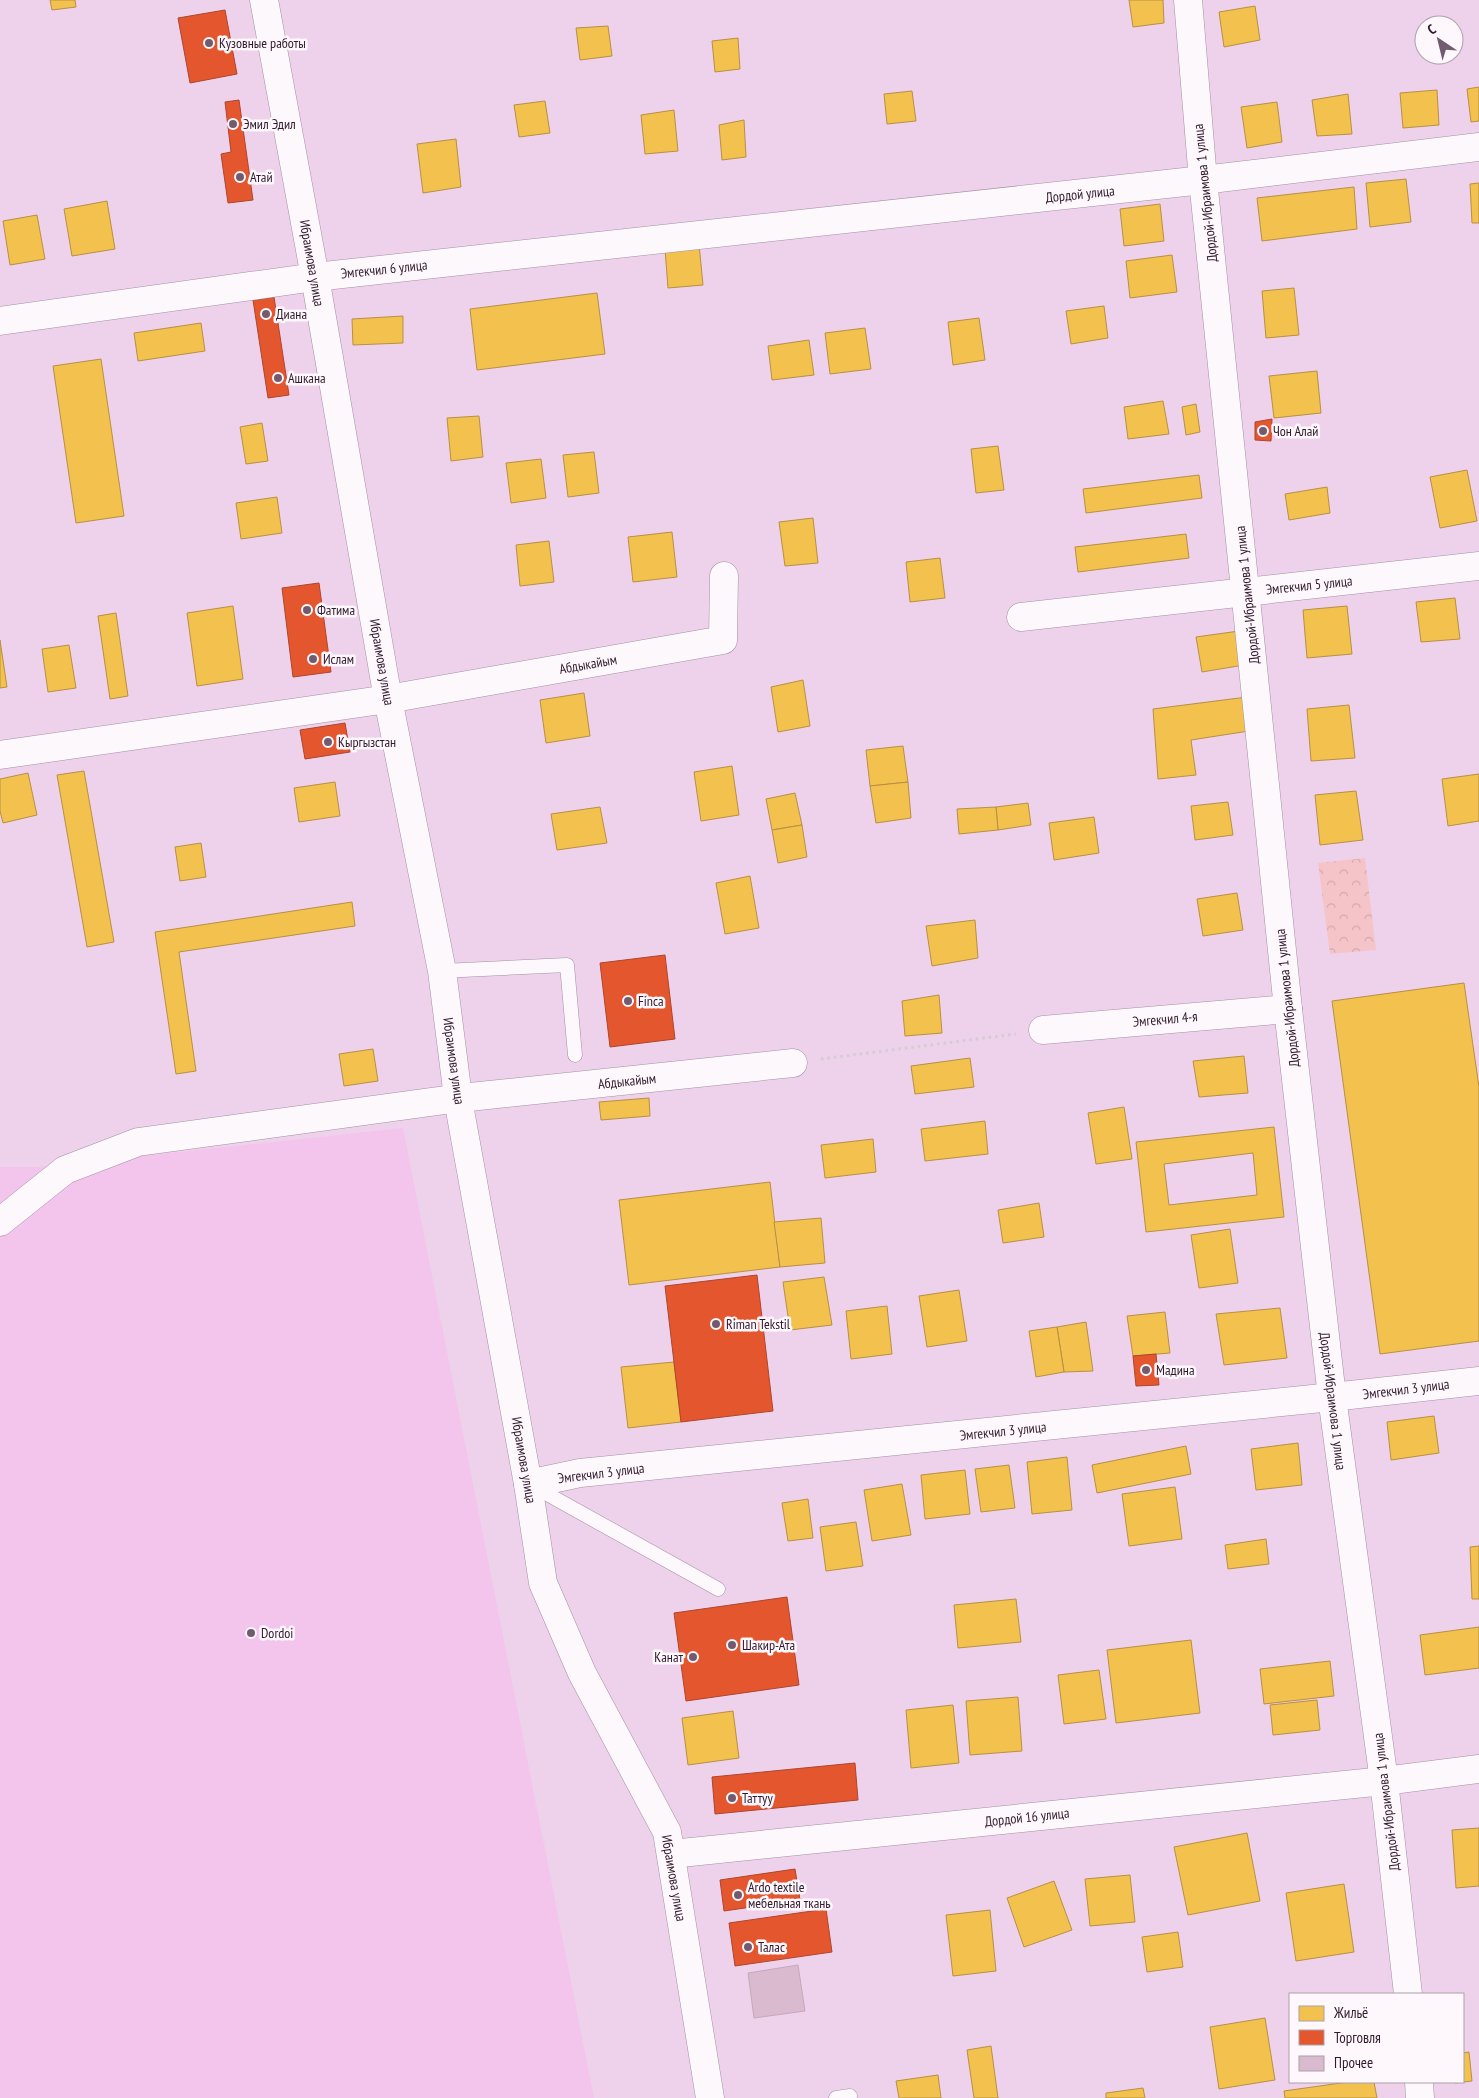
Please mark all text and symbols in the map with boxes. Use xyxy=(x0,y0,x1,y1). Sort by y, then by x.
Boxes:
north arrow xyxy=(1414,15,1464,65)
text: С xyxy=(1424,20,1440,39)
place label: Кузовные работы xyxy=(219,34,306,52)
marker: Кузовные работы xyxy=(203,37,215,49)
place label: Эмил Эдил xyxy=(243,115,296,133)
marker: Эмил Эдил xyxy=(227,118,239,130)
street label: Дордой-Ибраимова 1 улица xyxy=(1189,123,1221,263)
place label: Атай xyxy=(250,168,273,186)
marker: Атай xyxy=(234,171,246,183)
street label: Дордой улица xyxy=(1045,181,1115,207)
street label: Ибраимова улица xyxy=(296,218,328,308)
street label: Эмгекчил 6 улица xyxy=(340,255,428,283)
place label: Диана xyxy=(276,305,307,323)
marker: Диана xyxy=(260,308,272,320)
place label: Ашкана xyxy=(288,369,326,387)
marker: Ашкана xyxy=(272,372,284,384)
place label: Чон Алай xyxy=(1273,422,1319,440)
marker: Чон Алай xyxy=(1257,425,1269,437)
street label: Дордой-Ибраимова 1 улица xyxy=(1231,525,1263,665)
street label: Эмгекчил 5 улица xyxy=(1265,571,1353,599)
place label: Фатима xyxy=(317,601,355,619)
marker: Фатима xyxy=(301,604,313,616)
street label: Ибраимова улица xyxy=(366,617,398,707)
place label: Ислам xyxy=(323,650,354,668)
street label: Абдыкайым xyxy=(558,650,618,678)
marker: Ислам xyxy=(307,653,319,665)
place label: Кыргызстан xyxy=(338,733,396,751)
marker: Кыргызстан xyxy=(322,736,334,748)
street label: Дордой-Ибраимова 1 улица xyxy=(1271,928,1303,1068)
place label: Finca xyxy=(638,992,664,1010)
marker: Finca xyxy=(622,995,634,1007)
street label: Эмгекчил 4-я xyxy=(1132,1007,1198,1031)
street label: Ибраимова улица xyxy=(439,1016,469,1106)
street label: Абдыкайым xyxy=(597,1069,657,1093)
place label: Riman Tekstil xyxy=(726,1315,791,1333)
marker: Riman Tekstil xyxy=(710,1318,722,1330)
street label: Дордой-Ибраимова 1 улица xyxy=(1316,1331,1350,1471)
place label: Мадина xyxy=(1156,1361,1195,1379)
marker: Мадина xyxy=(1140,1364,1152,1376)
street label: Эмгекчил 3 улица xyxy=(1362,1375,1450,1403)
street label: Ибраимова улица xyxy=(508,1415,540,1505)
street label: Эмгекчил 3 улица xyxy=(959,1417,1047,1445)
street label: Эмгекчил 3 улица xyxy=(557,1459,645,1487)
place label: Dordoi xyxy=(261,1624,293,1642)
marker: Dordoi xyxy=(245,1627,257,1639)
place label: Шакир-Ата xyxy=(742,1636,795,1654)
marker: Шакир-Ата xyxy=(726,1639,738,1651)
place label: Канат xyxy=(654,1648,684,1666)
marker: Канат xyxy=(687,1651,699,1663)
street label: Дордой-Ибраимова 1 улица xyxy=(1369,1732,1403,1872)
place label: Таттуу xyxy=(742,1789,773,1807)
marker: Таттуу xyxy=(726,1792,738,1804)
street label: Дордой 16 улица xyxy=(984,1804,1070,1830)
street label: Ибраимова улица xyxy=(658,1833,690,1923)
place label: Ardo textile мебельная ткань xyxy=(748,1878,831,1912)
marker: Ardo textile мебельная ткань xyxy=(732,1889,744,1901)
place label: Талас xyxy=(758,1938,785,1956)
marker: Талас xyxy=(742,1941,754,1953)
legend xyxy=(1289,1993,1464,2083)
text: Жильё xyxy=(1333,2003,1368,2022)
text: Торговля xyxy=(1334,2028,1381,2047)
text: Прочее xyxy=(1334,2053,1373,2072)

